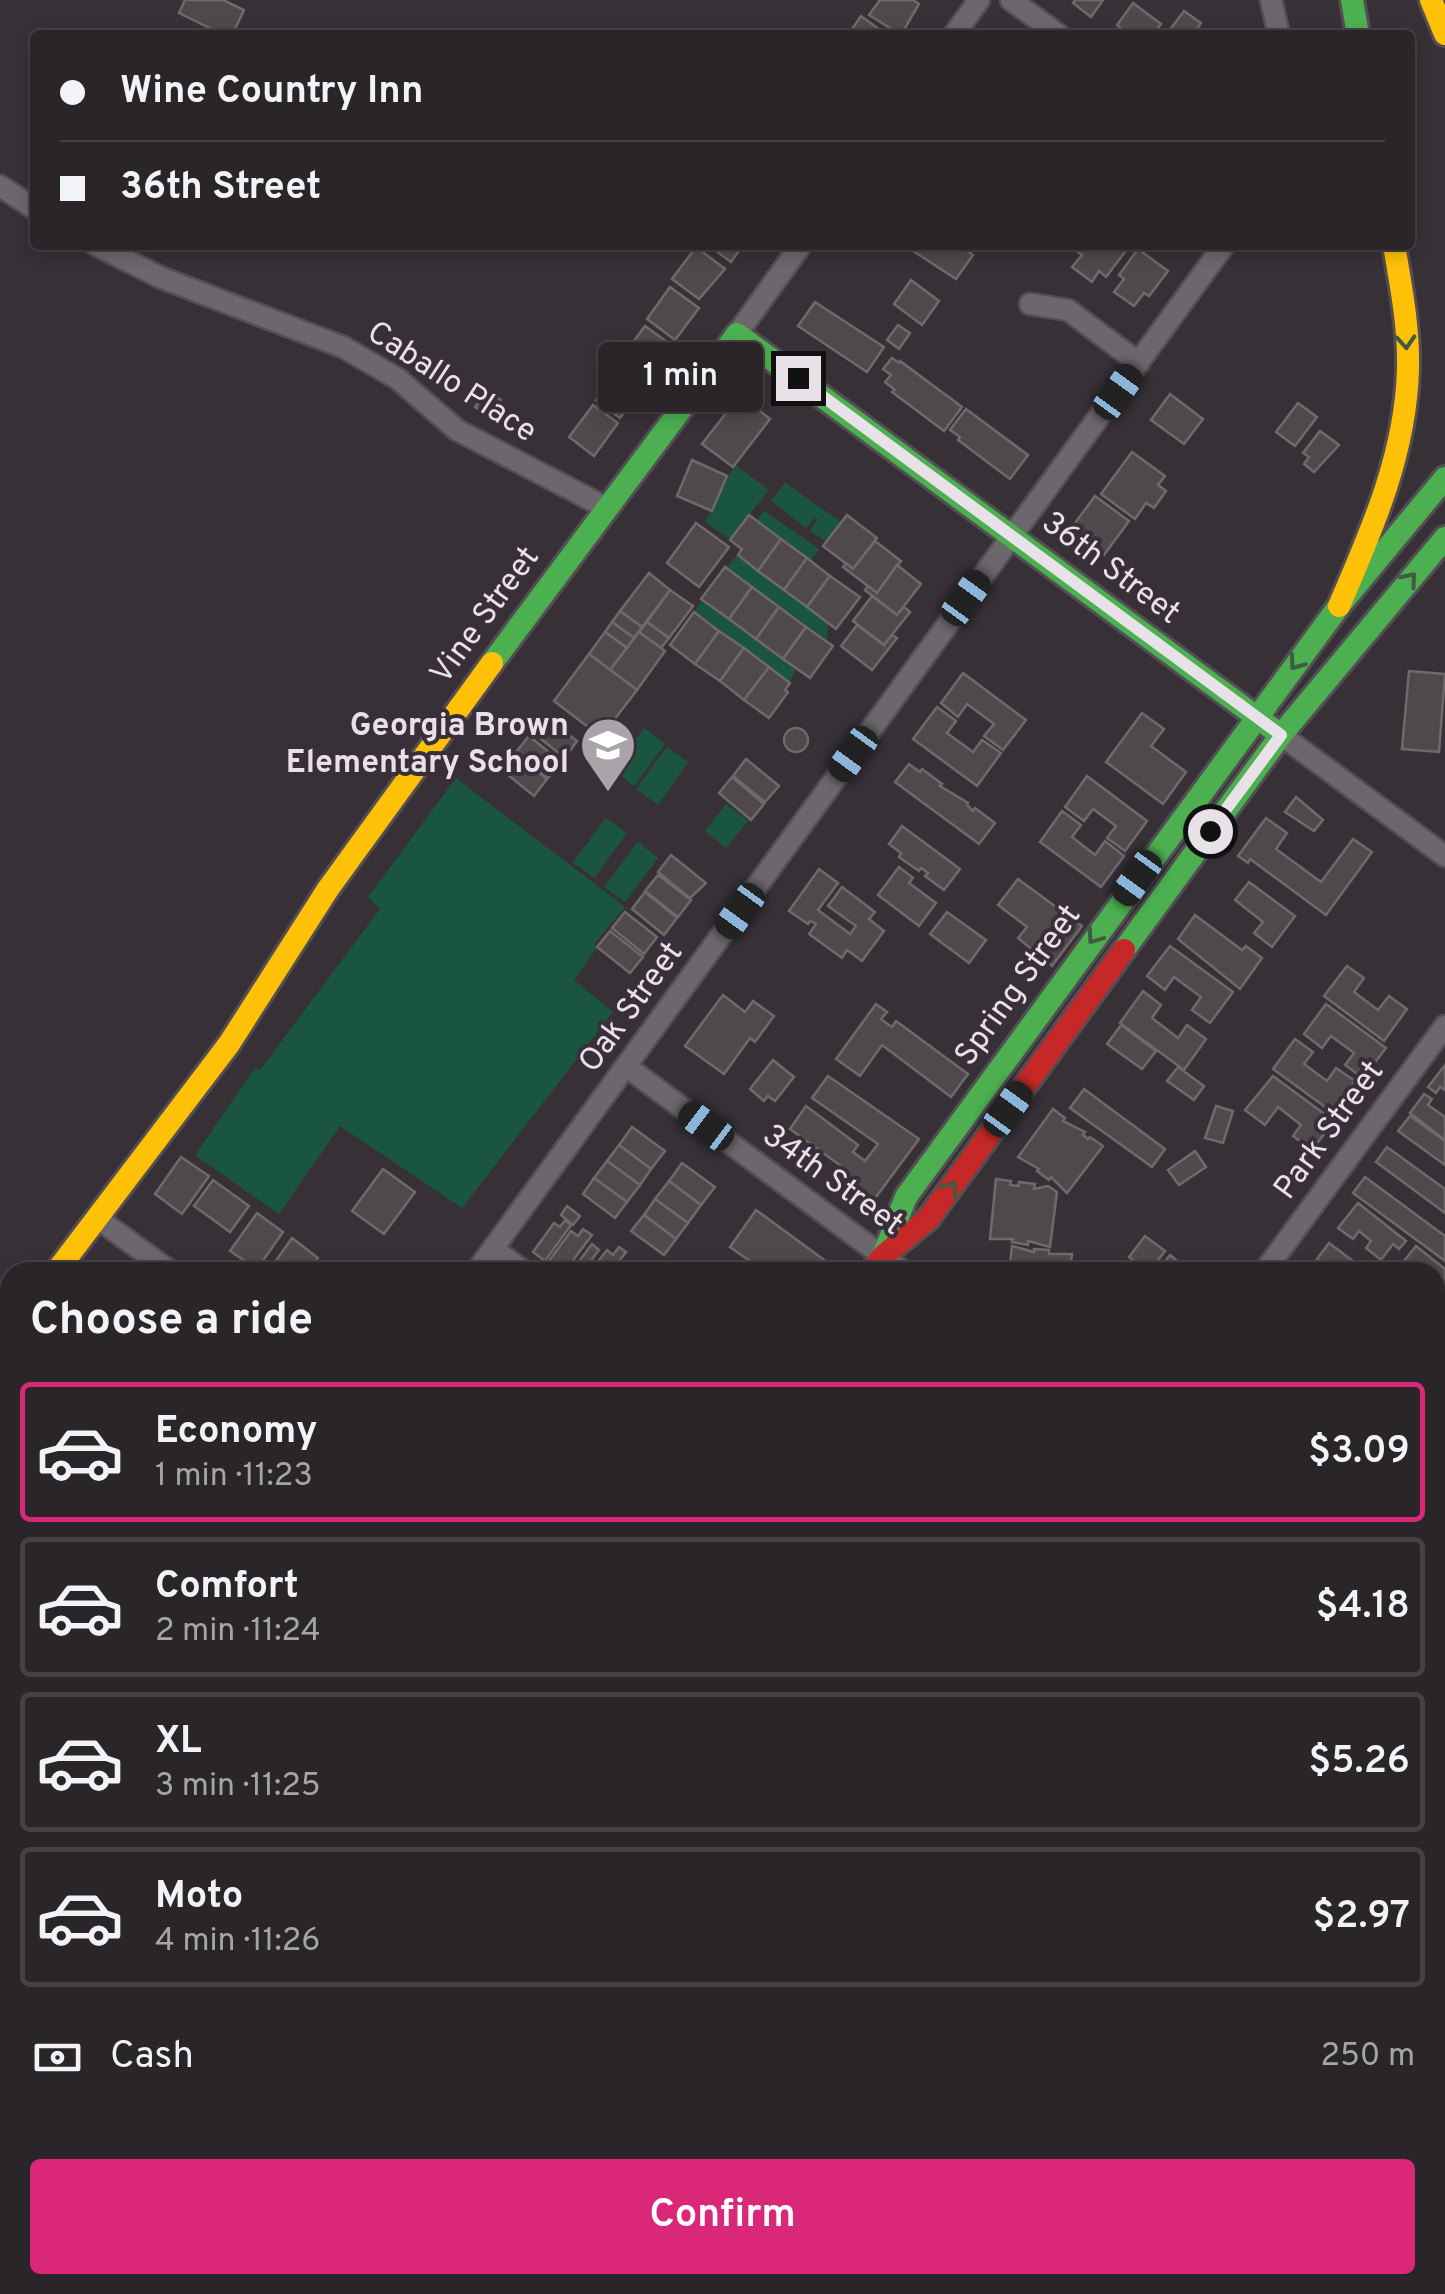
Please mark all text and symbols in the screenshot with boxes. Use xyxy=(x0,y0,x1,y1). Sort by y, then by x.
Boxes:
text: Wine Country Inn xyxy=(120,68,424,117)
text: 36th Street xyxy=(120,164,321,213)
street label: Caballo Place xyxy=(359,313,543,453)
one-way arrow xyxy=(1395,334,1416,350)
callout: 1 min xyxy=(598,343,763,413)
route end xyxy=(776,356,821,401)
text: 1 min xyxy=(643,357,718,397)
car xyxy=(1088,359,1148,425)
street label: 36th Street xyxy=(1033,504,1187,634)
street label: Vine Street xyxy=(423,539,549,693)
car xyxy=(936,565,996,631)
one-way arrow xyxy=(1399,572,1417,591)
one-way arrow xyxy=(1290,652,1307,670)
place label: Georgia Brown Elementary School xyxy=(286,707,569,784)
school or university icon: Georgia Brown Elementary School xyxy=(578,715,638,794)
car xyxy=(823,721,883,787)
route start xyxy=(1188,809,1233,854)
car xyxy=(1107,845,1167,911)
car xyxy=(710,878,770,944)
street label: Spring Street xyxy=(947,898,1091,1074)
one-way arrow xyxy=(1088,925,1106,944)
street label: Oak Street xyxy=(571,935,693,1081)
street label: Park Street xyxy=(1266,1054,1394,1208)
car xyxy=(978,1076,1038,1142)
car xyxy=(673,1096,739,1156)
street label: 34th Street xyxy=(754,1117,910,1245)
one-way arrow xyxy=(939,1180,957,1199)
text: Choose a ride xyxy=(30,1293,313,1350)
icon: car xyxy=(35,1407,125,1497)
text: Economy xyxy=(155,1408,317,1457)
text: $3.09 xyxy=(1308,1428,1410,1477)
text: 1 min · 11:23 xyxy=(155,1457,313,1497)
icon: car xyxy=(35,1562,125,1652)
text: Comfort xyxy=(155,1563,299,1612)
text: $4.18 xyxy=(1316,1583,1410,1632)
text: 2 min · 11:24 xyxy=(155,1612,321,1652)
icon: car xyxy=(35,1717,125,1807)
text: XL xyxy=(155,1718,202,1767)
text: $5.26 xyxy=(1309,1738,1410,1787)
text: 3 min · 11:25 xyxy=(155,1767,321,1807)
icon: car xyxy=(35,1872,125,1962)
text: Moto xyxy=(155,1873,243,1922)
text: $2.97 xyxy=(1313,1893,1410,1942)
text: 4 min · 11:26 xyxy=(155,1922,320,1962)
icon: cash xyxy=(30,2030,85,2085)
text: Cash xyxy=(110,2033,194,2082)
text: 250 m xyxy=(1320,2037,1415,2077)
button: Confirm xyxy=(30,2159,1415,2274)

